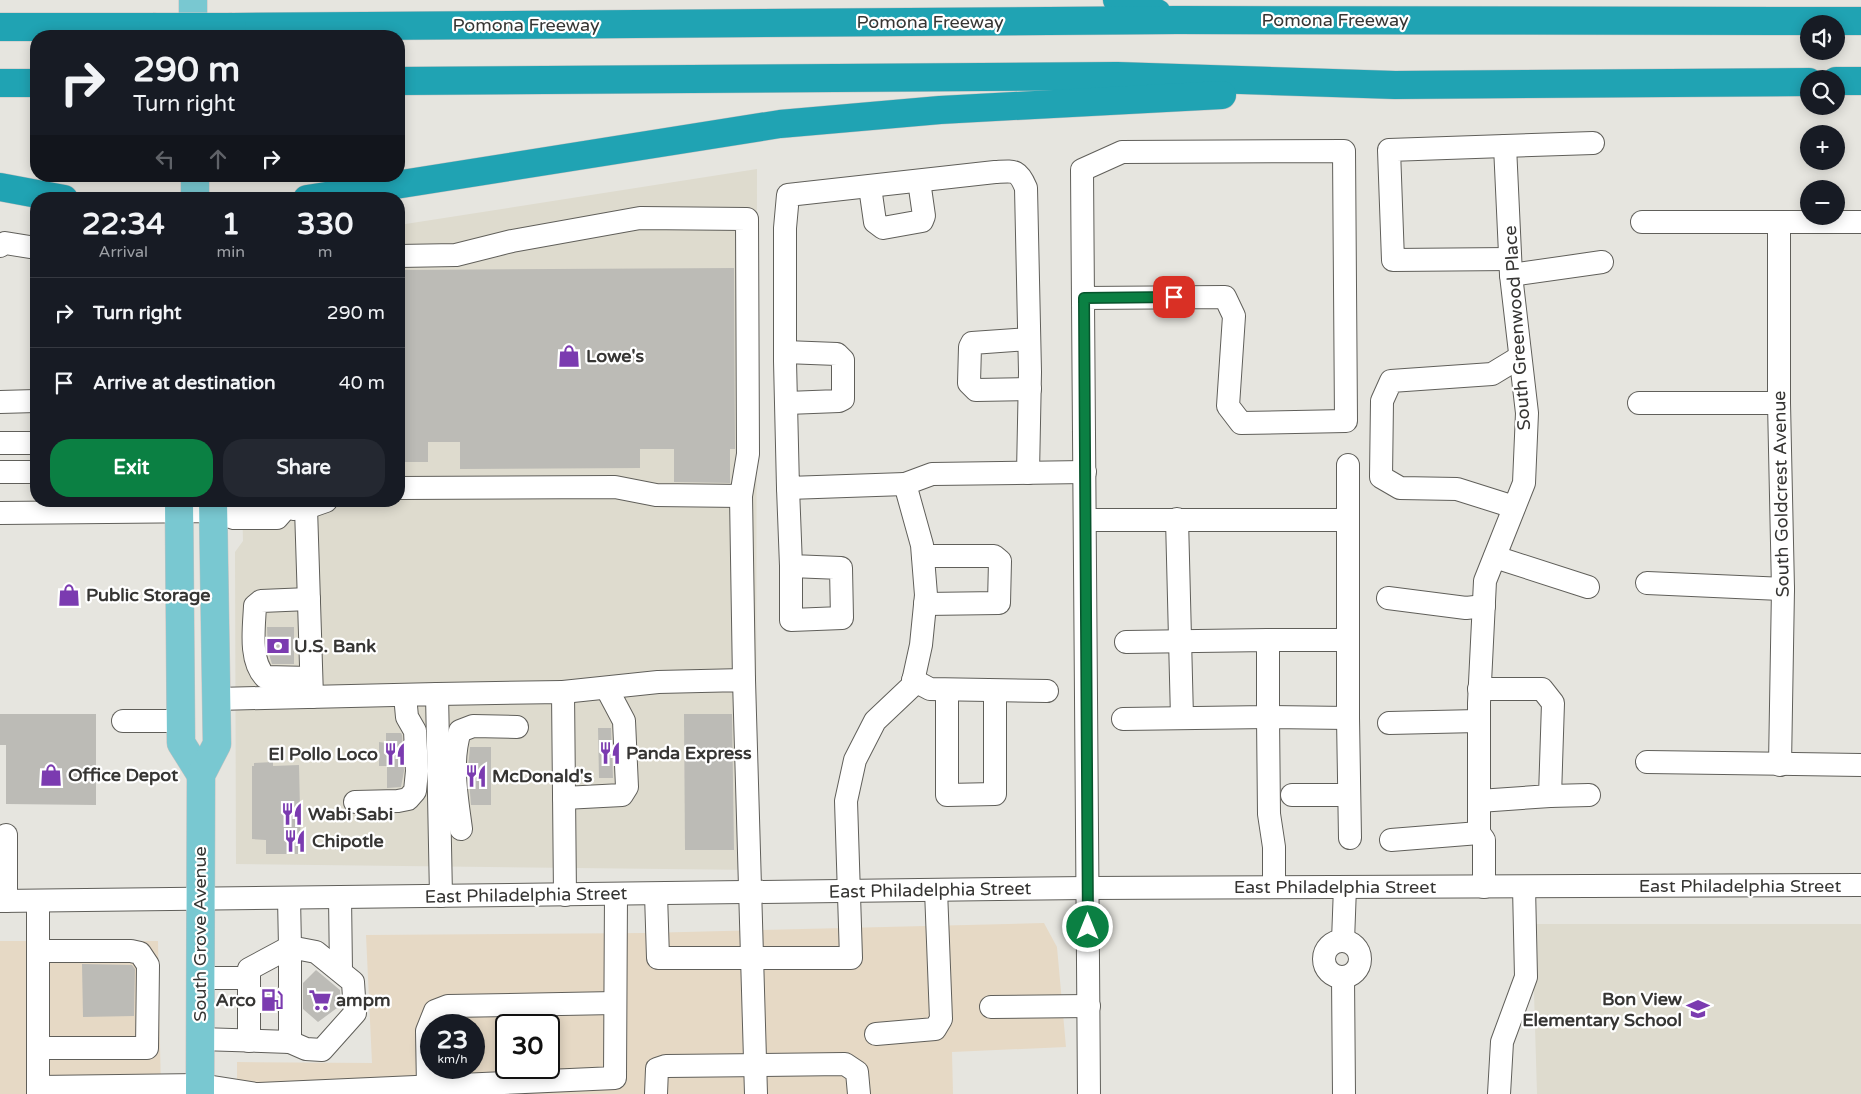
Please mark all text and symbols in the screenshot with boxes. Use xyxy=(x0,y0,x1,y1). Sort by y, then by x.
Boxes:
street label: Pomona Freeway xyxy=(1261,9,1409,31)
street label: Pomona Freeway xyxy=(856,11,1004,33)
street label: Pomona Freeway xyxy=(452,14,600,36)
map controls xyxy=(1800,15,1845,225)
button: sound xyxy=(1800,15,1845,60)
text: 290 m xyxy=(133,49,240,91)
icon: right xyxy=(50,50,115,115)
button: search xyxy=(1800,70,1845,115)
text: Turn right xyxy=(133,91,235,117)
button: + xyxy=(1800,125,1845,170)
icon: left xyxy=(151,145,179,173)
icon: ahead xyxy=(204,145,232,173)
icon: right xyxy=(257,145,285,173)
button: − xyxy=(1800,180,1845,225)
text: 22:34 xyxy=(82,206,165,243)
text: 1 xyxy=(221,206,240,243)
text: 330 xyxy=(297,206,353,243)
street label: South Greenwood Place xyxy=(1499,225,1535,431)
text: Arrival xyxy=(99,242,148,262)
text: min xyxy=(217,242,245,262)
text: m xyxy=(318,242,332,262)
pin xyxy=(1153,276,1195,318)
icon: arrive xyxy=(1160,283,1188,311)
icon: right xyxy=(50,299,78,327)
text: Turn right xyxy=(93,302,181,324)
text: 290 m xyxy=(327,302,385,324)
shop icon: Lowe's xyxy=(556,343,582,369)
place label: Lowe's xyxy=(586,345,644,367)
icon: arrive xyxy=(50,369,78,397)
text: Arrive at destination xyxy=(93,372,276,394)
text: 40 m xyxy=(339,372,385,394)
street label: South Goldcrest Avenue xyxy=(1768,390,1794,598)
button: Exit xyxy=(50,439,213,497)
button: Share xyxy=(223,439,385,497)
shop icon: Public Storage xyxy=(56,582,82,608)
place label: Public Storage xyxy=(86,584,210,606)
bank icon: U.S. Bank xyxy=(265,633,291,659)
place label: U.S. Bank xyxy=(294,635,376,657)
restaurant icon: Panda Express xyxy=(597,740,623,766)
restaurant icon: El Pollo Loco xyxy=(382,741,408,767)
place label: Panda Express xyxy=(626,742,752,764)
place label: El Pollo Loco xyxy=(268,743,378,765)
shop icon: Office Depot xyxy=(38,762,64,788)
restaurant icon: McDonald's xyxy=(463,763,489,789)
place label: Office Depot xyxy=(68,764,178,786)
place label: McDonald's xyxy=(492,765,593,787)
restaurant icon: Wabi Sabi xyxy=(279,801,305,827)
place label: Wabi Sabi xyxy=(308,803,393,825)
restaurant icon: Chipotle xyxy=(282,828,308,854)
place label: Chipotle xyxy=(312,830,384,852)
street label: South Grove Avenue xyxy=(189,846,211,1022)
street label: East Philadelphia Street xyxy=(1639,875,1841,897)
street label: East Philadelphia Street xyxy=(1234,876,1436,898)
street label: East Philadelphia Street xyxy=(828,877,1032,903)
street label: East Philadelphia Street xyxy=(424,882,628,908)
position arrow xyxy=(1061,900,1113,952)
fuel station icon: Arco xyxy=(259,987,285,1013)
supermarket icon: ampm xyxy=(307,987,333,1013)
place label: Bon View Elementary School xyxy=(1522,988,1683,1031)
place label: Arco xyxy=(216,989,256,1011)
place label: ampm xyxy=(336,989,391,1011)
school or university icon: Bon View Elementary School xyxy=(1685,996,1711,1022)
speed limit sign: 30 xyxy=(495,1014,560,1079)
text: 23 xyxy=(437,1025,468,1055)
text: km/h xyxy=(437,1052,468,1066)

